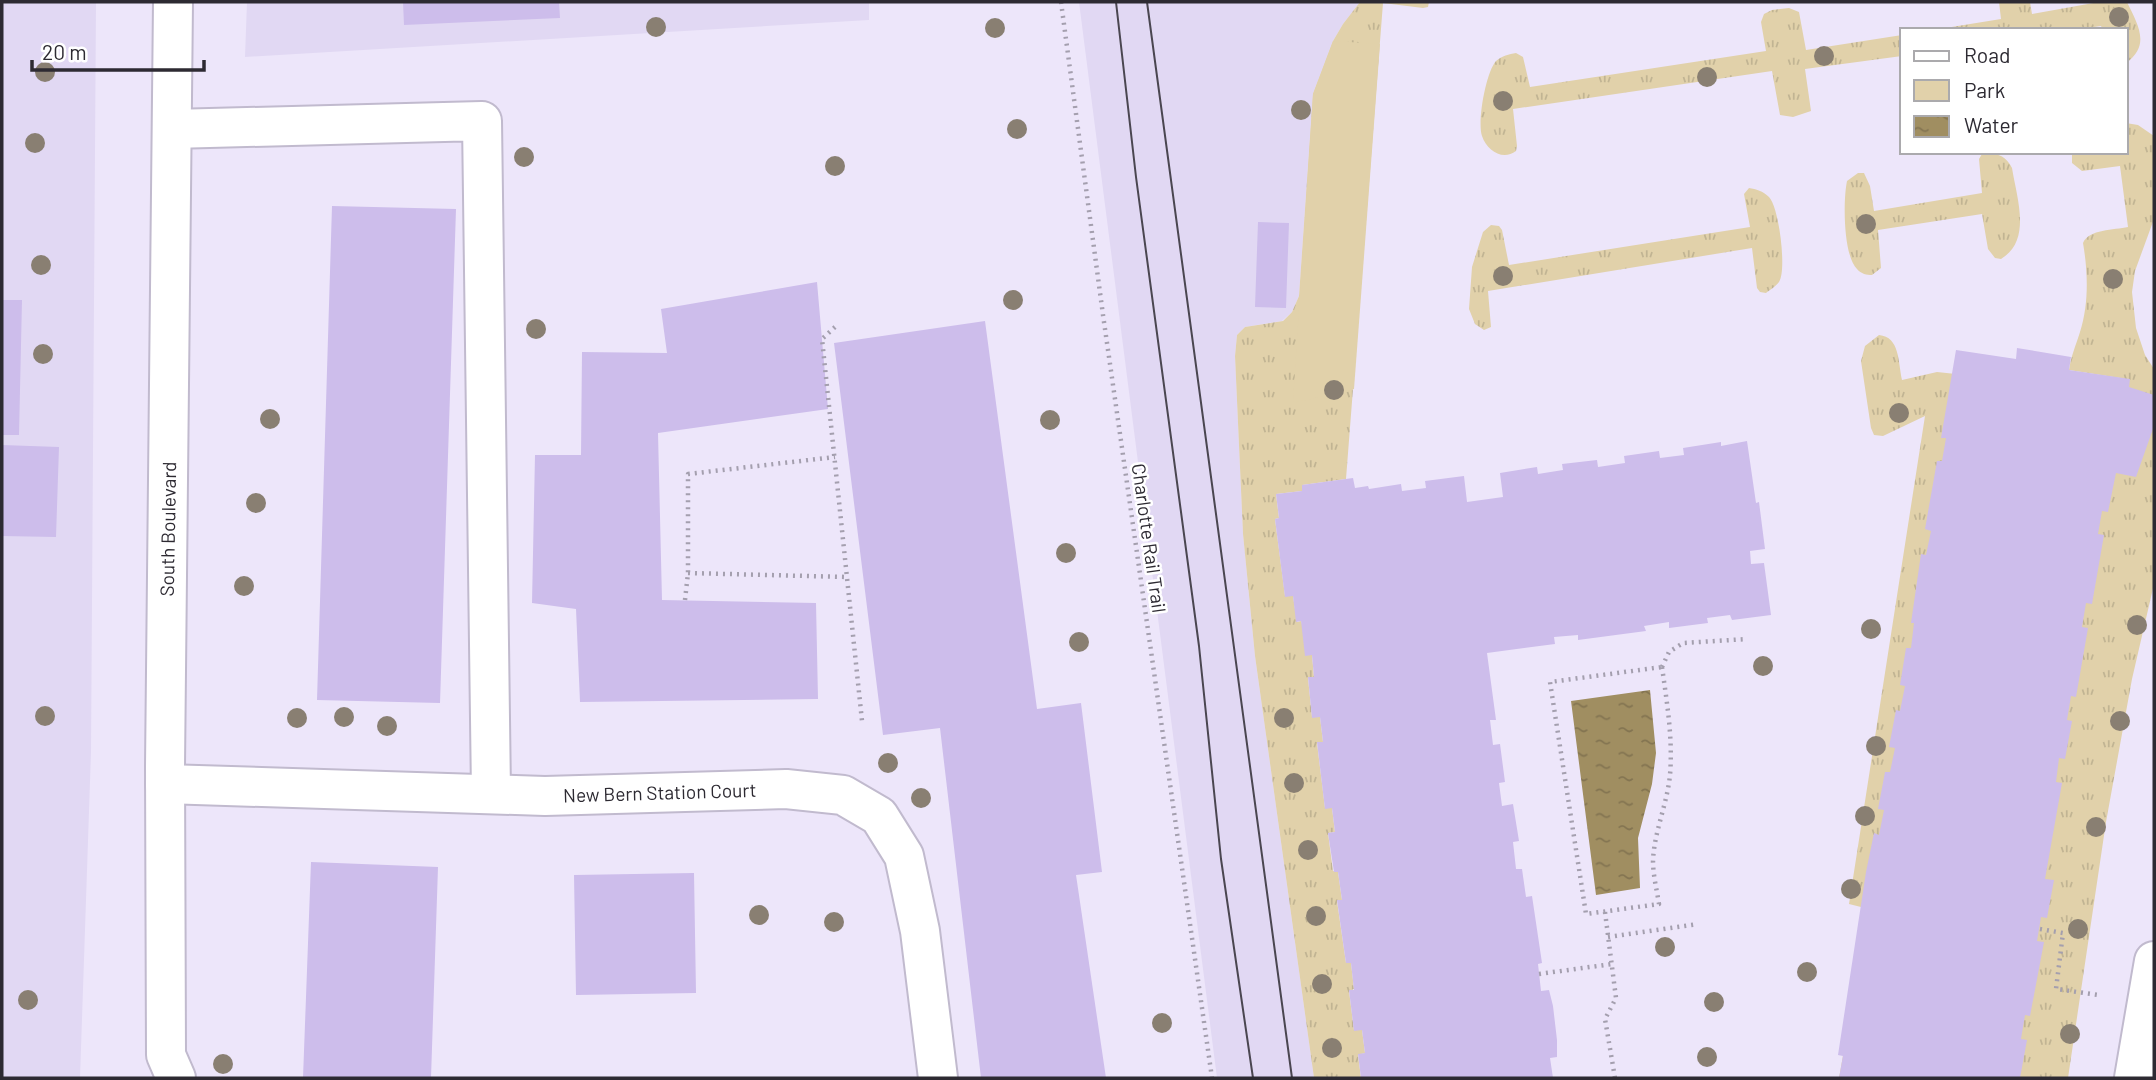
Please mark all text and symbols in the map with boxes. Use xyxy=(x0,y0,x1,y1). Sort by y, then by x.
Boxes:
scale bar xyxy=(32,28,203,72)
legend xyxy=(1900,28,2128,154)
text: 20 m xyxy=(42,39,87,64)
text: Road xyxy=(1964,42,2010,67)
text: Park xyxy=(1964,77,2005,102)
text: Water xyxy=(1964,112,2019,137)
street label: South Boulevard xyxy=(155,461,180,597)
street label: Charlotte Rail Trail xyxy=(1128,462,1171,614)
street label: New Bern Station Court xyxy=(563,778,757,806)

